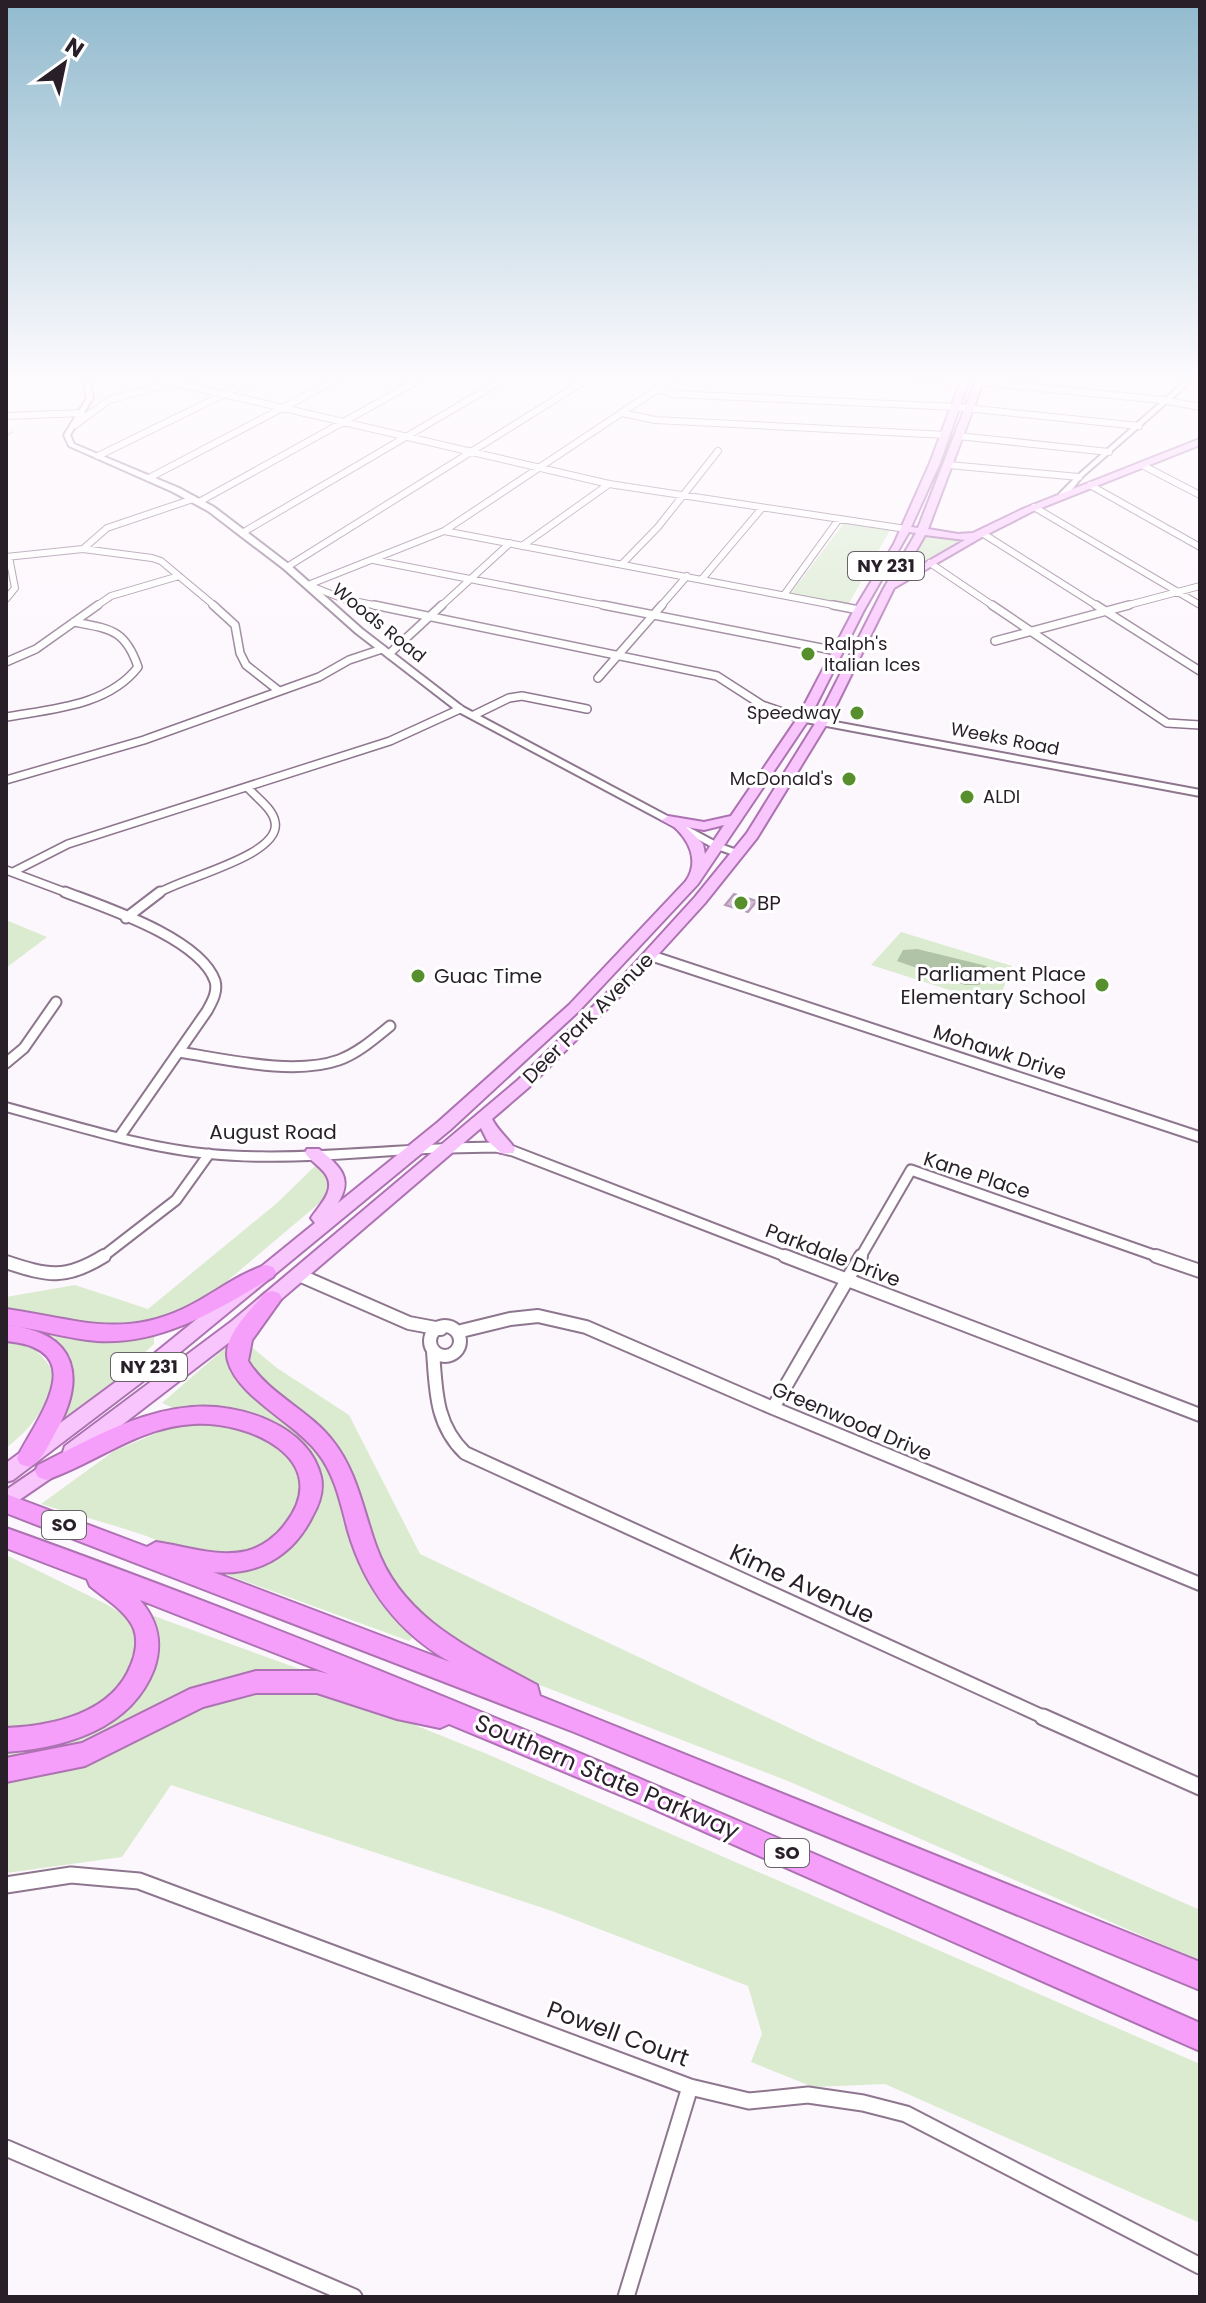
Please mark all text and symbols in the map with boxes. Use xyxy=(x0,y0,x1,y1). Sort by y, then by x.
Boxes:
north arrow xyxy=(24,24,104,104)
text: N xyxy=(59,30,90,65)
road number: NY 231 xyxy=(848,552,924,580)
street label: Woods Road xyxy=(327,577,431,668)
place label: Ralph's Italian Ices xyxy=(824,631,920,677)
marker: Ralph's Italian Ices xyxy=(799,645,817,663)
place label: Speedway xyxy=(747,700,841,725)
marker: Speedway xyxy=(848,704,866,722)
street label: Weeks Road xyxy=(949,716,1062,761)
place label: McDonald's xyxy=(730,766,833,791)
marker: McDonald's xyxy=(840,770,858,788)
place label: ALDI xyxy=(983,784,1020,809)
marker: ALDI xyxy=(958,788,976,806)
place label: BP xyxy=(757,889,781,917)
marker: BP xyxy=(732,894,750,912)
street label: Deer Park Avenue xyxy=(516,946,660,1090)
place label: Parliament Place Elementary School xyxy=(901,960,1086,1011)
place label: Guac Time xyxy=(434,962,542,990)
marker: Guac Time xyxy=(409,967,427,985)
marker: Parliament Place Elementary School xyxy=(1093,976,1111,994)
street label: Mohawk Drive xyxy=(930,1017,1070,1087)
street label: August Road xyxy=(209,1118,337,1146)
street label: Kane Place xyxy=(920,1145,1034,1205)
street label: Parkdale Drive xyxy=(761,1216,905,1294)
road number: NY 231 xyxy=(111,1353,187,1381)
street label: Greenwood Drive xyxy=(768,1375,936,1467)
road number: SO xyxy=(42,1511,86,1539)
street label: Kime Avenue xyxy=(724,1536,880,1632)
street label: Southern State Parkway xyxy=(470,1706,745,1847)
road number: SO xyxy=(765,1839,809,1867)
street label: Powell Court xyxy=(543,1993,694,2075)

